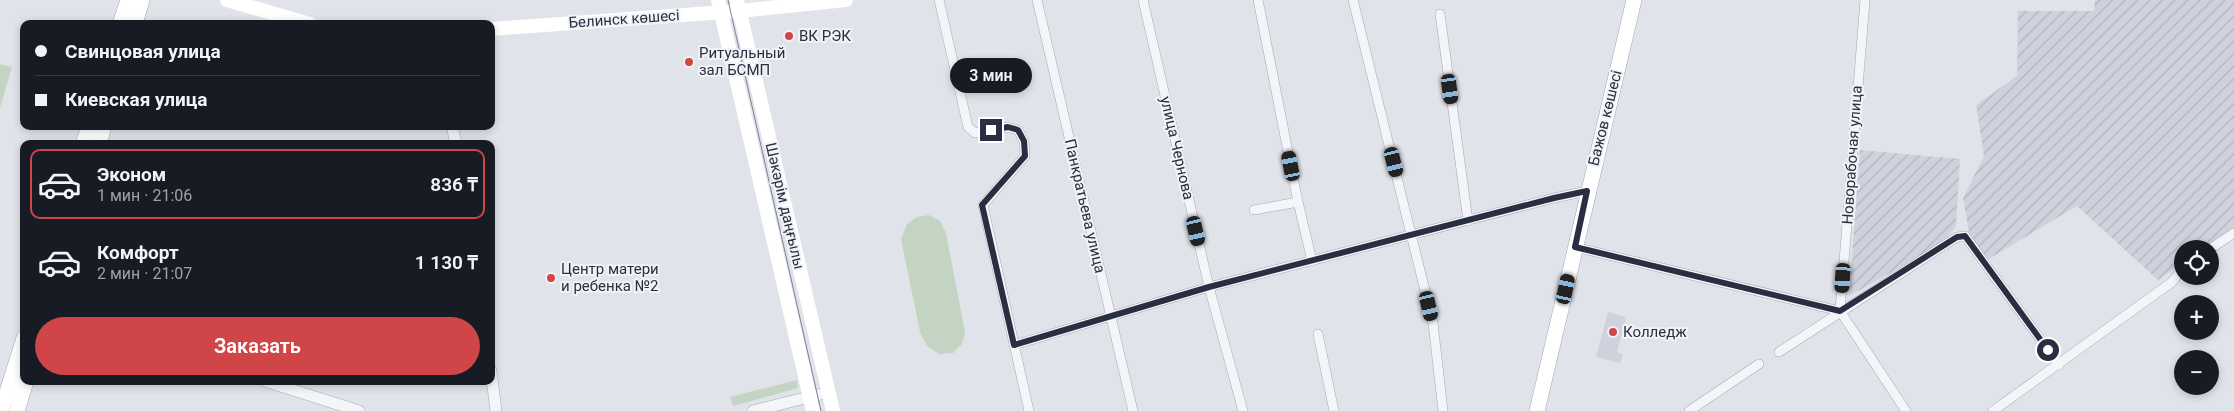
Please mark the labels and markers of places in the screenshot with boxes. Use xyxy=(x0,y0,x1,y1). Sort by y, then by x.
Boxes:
place label: ВК РЭК xyxy=(799,27,851,45)
marker: ВК РЭК xyxy=(783,30,795,42)
place label: Ритуальный зал БСМП xyxy=(699,44,785,79)
marker: Ритуальный зал БСМП xyxy=(683,56,695,68)
place label: Центр матери и ребенка №2 xyxy=(561,260,659,295)
marker: Центр матери и ребенка №2 xyxy=(545,272,557,284)
place label: Колледж xyxy=(1623,323,1687,341)
marker: Колледж xyxy=(1607,326,1619,338)

